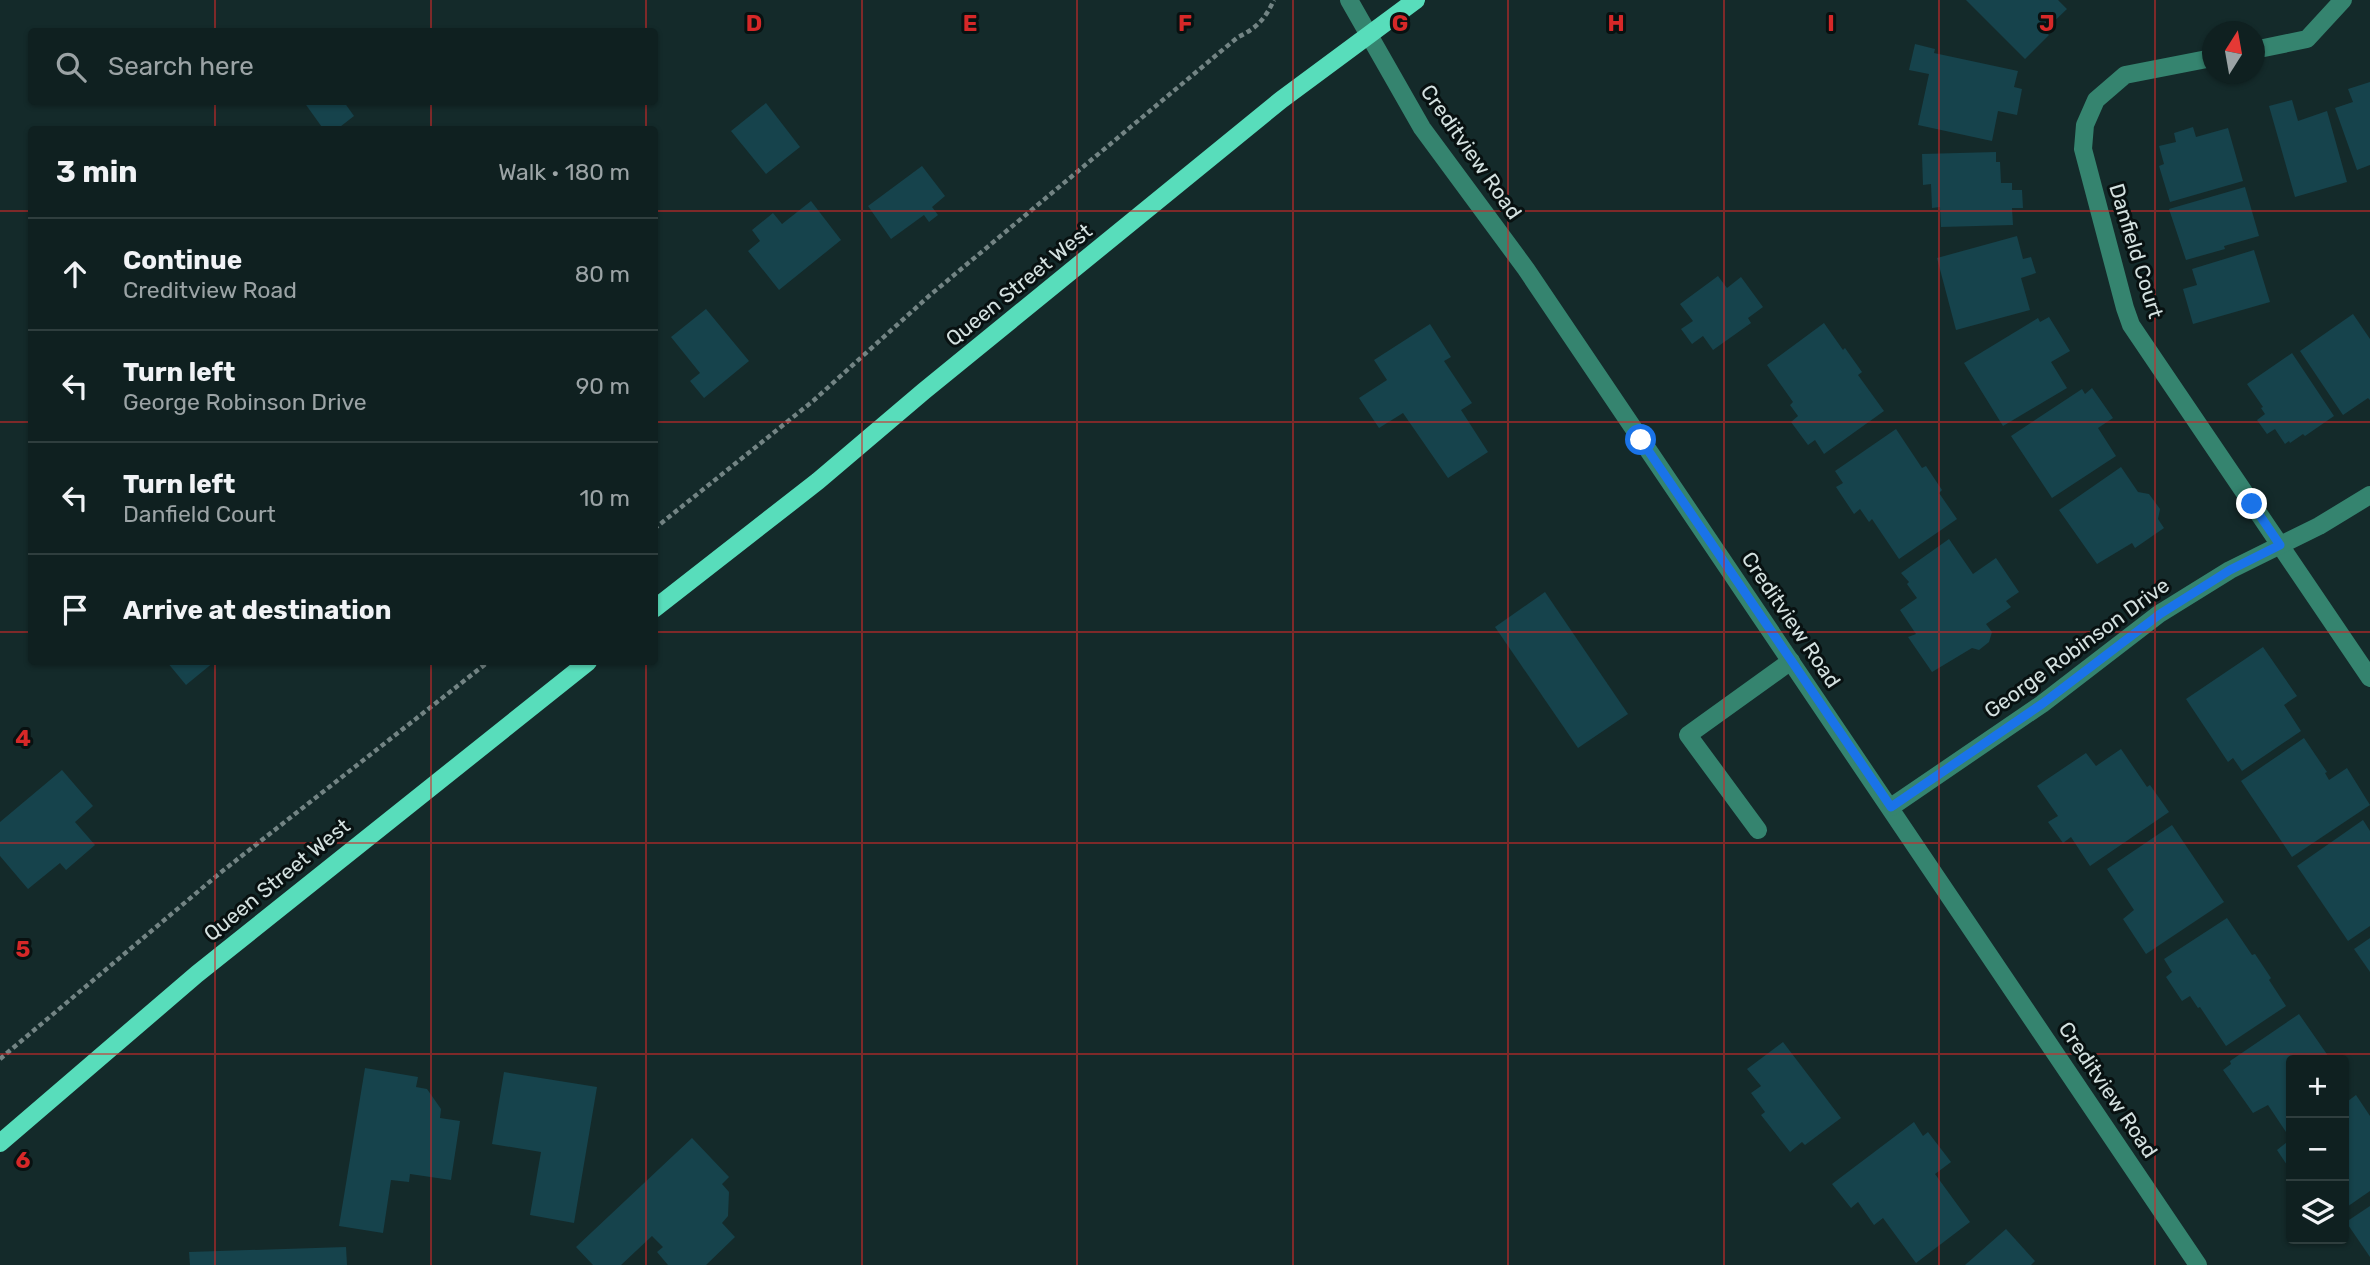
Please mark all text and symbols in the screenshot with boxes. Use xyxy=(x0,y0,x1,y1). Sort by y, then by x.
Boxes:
text: D xyxy=(746,9,762,37)
text: E xyxy=(963,9,977,37)
text: F xyxy=(1178,9,1192,37)
text: G xyxy=(1392,9,1408,37)
text: H xyxy=(1607,9,1625,37)
text: I xyxy=(1827,9,1835,37)
text: J xyxy=(2039,9,2055,37)
north arrow xyxy=(2202,21,2265,84)
search box xyxy=(28,28,658,105)
icon: search xyxy=(52,48,90,86)
text: Search here xyxy=(108,51,254,82)
street label: Creditview Road xyxy=(1416,80,1527,224)
text: 3 min xyxy=(56,154,138,190)
text: Walk · 180 m xyxy=(498,158,630,186)
street label: Danfield Court xyxy=(2104,180,2169,321)
street label: Queen Street West xyxy=(941,218,1097,351)
text: Continue xyxy=(123,245,242,276)
icon: ahead xyxy=(56,255,94,293)
text: 80 m xyxy=(575,260,630,288)
text: Creditview Road xyxy=(123,276,297,304)
text: Turn left xyxy=(123,357,235,388)
icon: left xyxy=(56,367,94,405)
text: 90 m xyxy=(576,372,630,400)
text: George Robinson Drive xyxy=(123,388,367,416)
route start xyxy=(1625,424,1656,455)
text: Turn left xyxy=(123,469,235,500)
icon: left xyxy=(56,479,94,517)
text: 10 m xyxy=(579,484,630,512)
route end xyxy=(2236,488,2267,519)
text: Danfield Court xyxy=(123,500,276,528)
street label: Creditview Road xyxy=(1737,547,1846,693)
street label: George Robinson Drive xyxy=(1979,572,2174,723)
icon: arrive xyxy=(56,591,94,629)
text: Arrive at destination xyxy=(123,595,391,626)
text: 4 xyxy=(15,724,31,752)
street label: Queen Street West xyxy=(199,813,355,946)
text: 5 xyxy=(16,935,31,963)
street label: Creditview Road xyxy=(2054,1017,2163,1163)
map controls xyxy=(2286,1055,2349,1244)
button: + xyxy=(2286,1055,2349,1118)
button: − xyxy=(2286,1118,2349,1181)
text: 6 xyxy=(16,1146,31,1174)
button: layers xyxy=(2286,1181,2349,1244)

